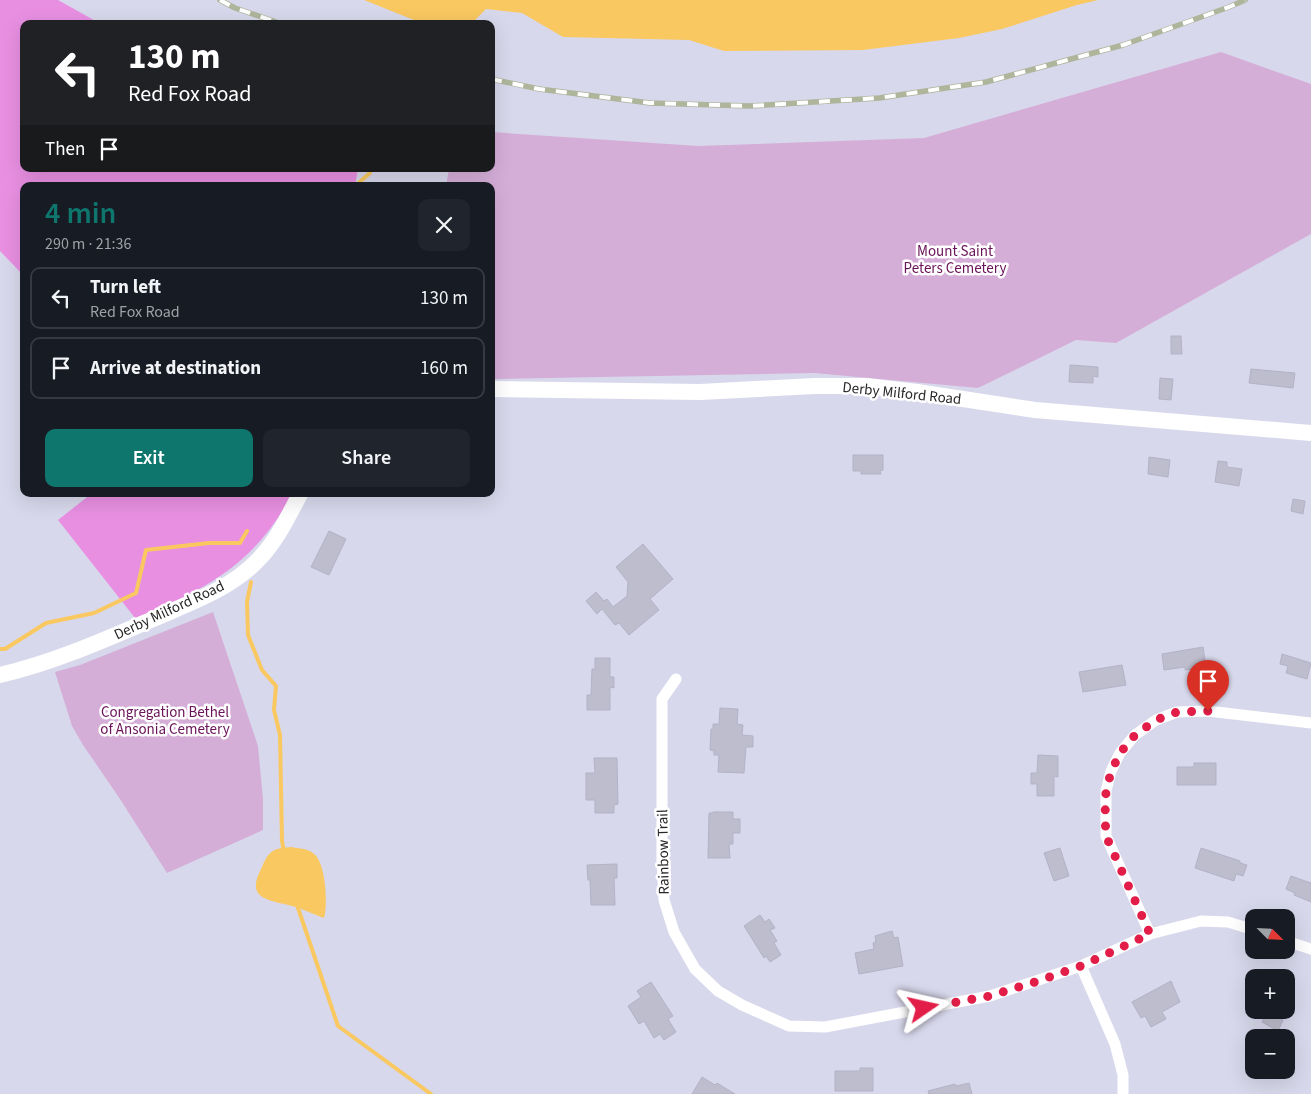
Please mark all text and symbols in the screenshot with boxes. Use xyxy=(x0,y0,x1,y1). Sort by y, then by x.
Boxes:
text: 130 m xyxy=(128,32,220,82)
icon: left xyxy=(45,40,110,105)
text: Red Fox Road xyxy=(128,78,251,110)
icon: arrive xyxy=(95,135,123,163)
text: Then xyxy=(45,136,85,163)
text: 4 min xyxy=(45,192,116,235)
button: close xyxy=(418,199,470,251)
text: 290 m · 21:36 xyxy=(45,233,132,255)
park label: Mount Saint Peters Cemetery xyxy=(904,241,1006,279)
text: Turn left xyxy=(90,274,161,301)
icon: left xyxy=(47,284,75,312)
text: 130 m xyxy=(420,285,468,312)
text: Red Fox Road xyxy=(90,301,180,323)
icon: arrive xyxy=(47,354,75,382)
text: Arrive at destination xyxy=(90,355,261,382)
text: 160 m xyxy=(420,355,468,382)
street label: Derby Milford Road xyxy=(841,377,962,410)
button: Exit xyxy=(45,429,253,487)
button: Share xyxy=(263,429,470,487)
street label: Derby Milford Road xyxy=(111,576,228,645)
pin xyxy=(1187,660,1229,711)
icon: arrive xyxy=(1194,667,1222,695)
park label: Congregation Bethel of Ansonia Cemetery xyxy=(100,702,230,740)
street label: Rainbow Trail xyxy=(652,809,675,895)
north arrow xyxy=(1245,909,1295,959)
map controls xyxy=(1245,909,1295,1079)
button: + xyxy=(1245,969,1295,1019)
position arrow xyxy=(897,981,949,1033)
button: − xyxy=(1245,1029,1295,1079)

